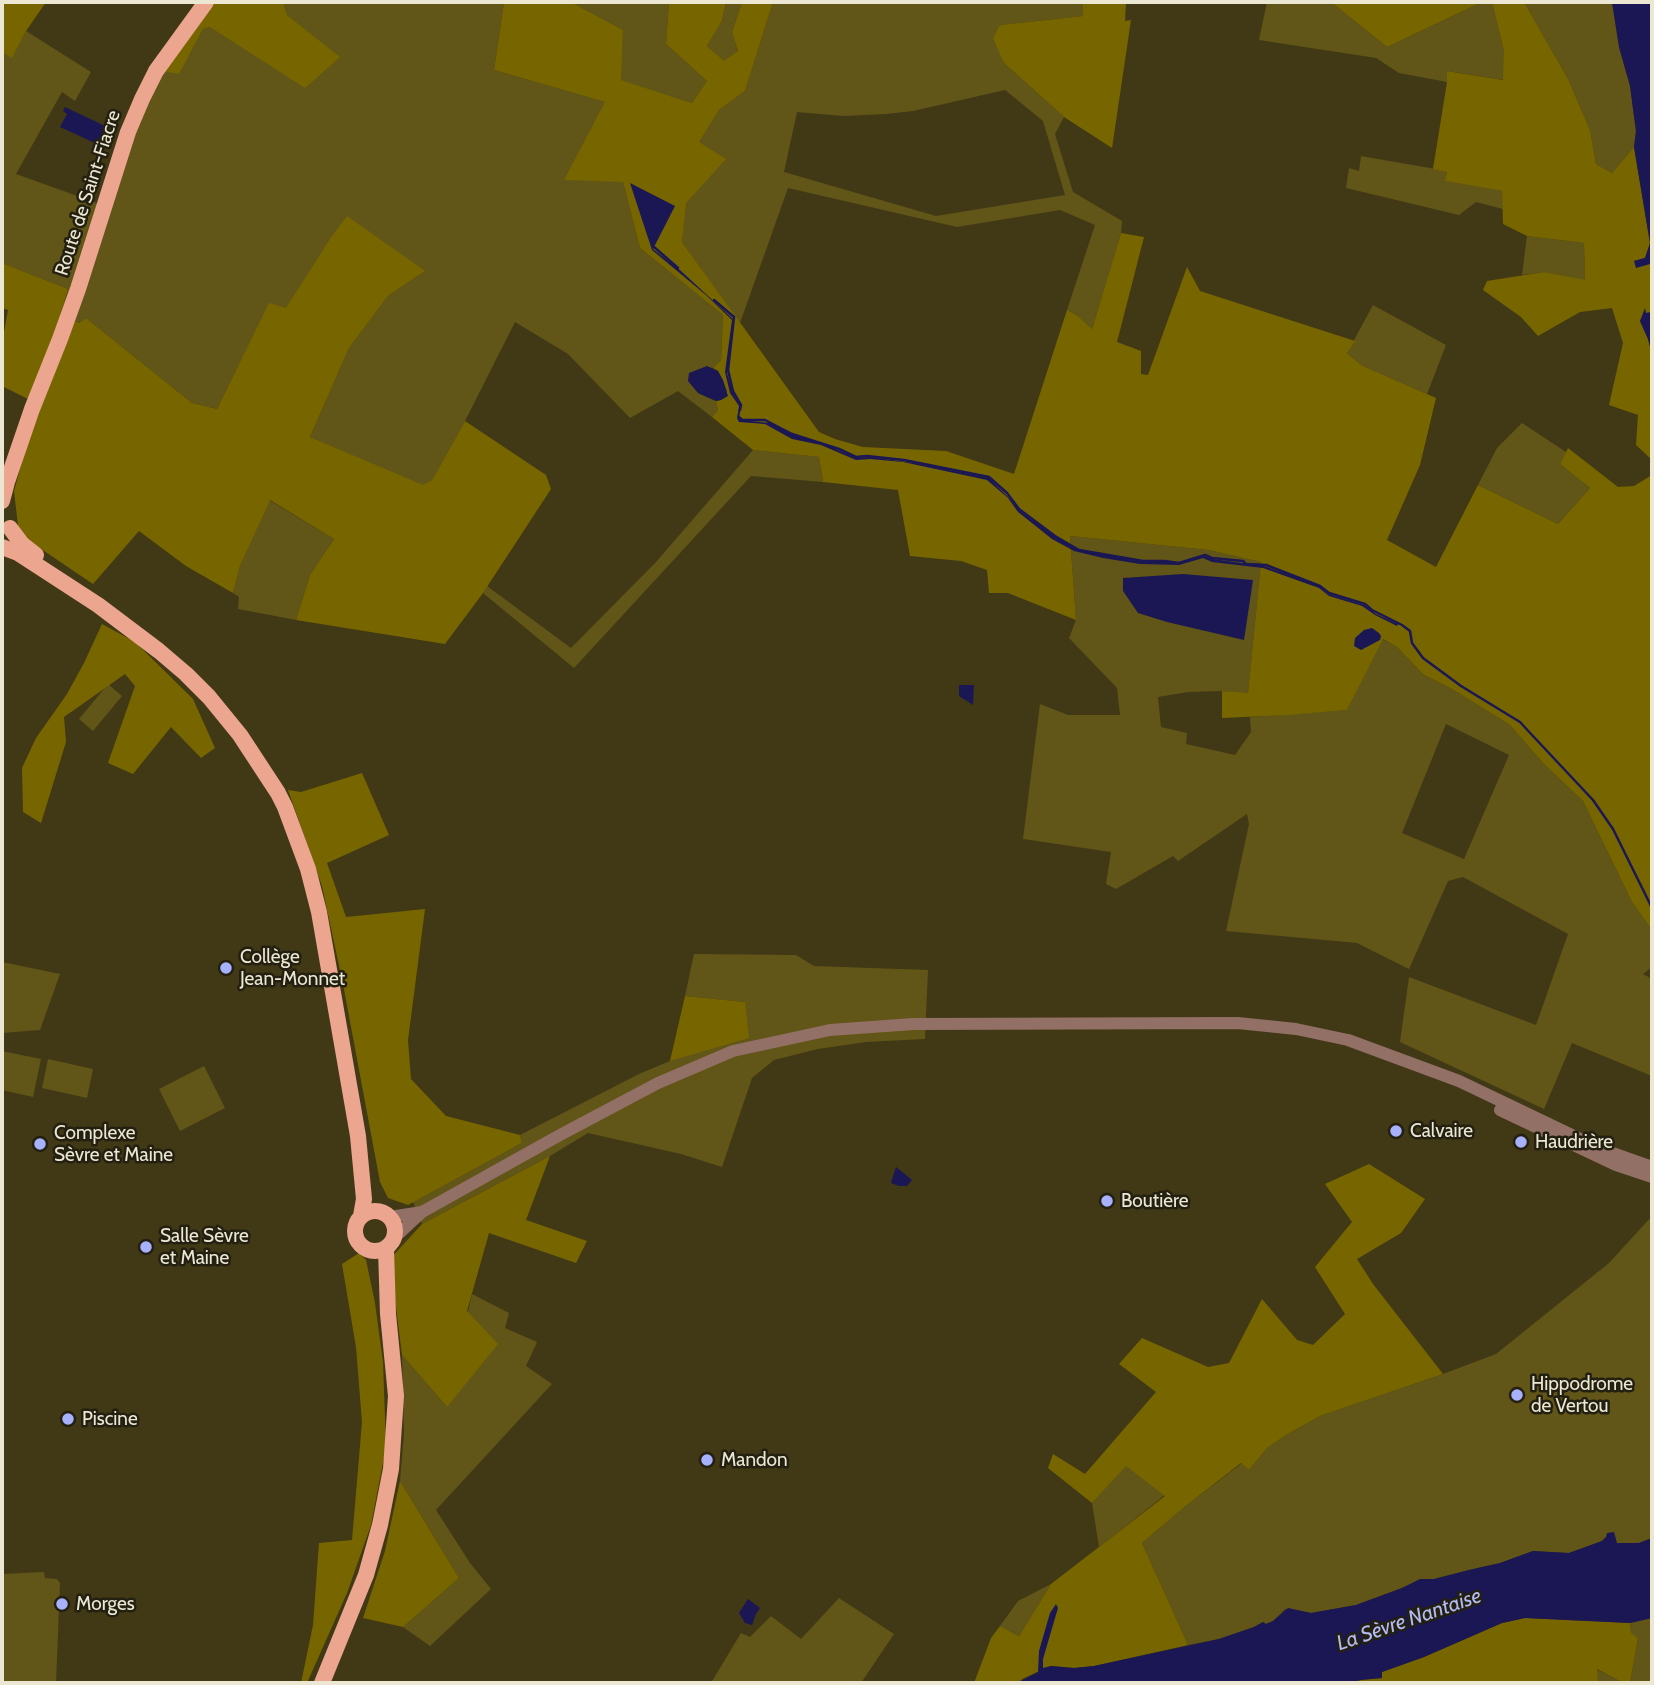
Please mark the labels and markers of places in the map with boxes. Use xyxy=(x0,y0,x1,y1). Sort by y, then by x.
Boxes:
place label: Collège Jean-Monnet xyxy=(240,946,345,990)
marker: Collège Jean-Monnet xyxy=(218,960,234,976)
place label: Calvaire xyxy=(1410,1120,1473,1142)
place label: Complexe Sèvre et Maine xyxy=(54,1122,173,1166)
marker: Calvaire xyxy=(1388,1123,1404,1139)
place label: Haudrière xyxy=(1535,1131,1613,1153)
marker: Haudrière xyxy=(1513,1134,1529,1150)
marker: Complexe Sèvre et Maine xyxy=(32,1136,48,1152)
place label: Boutière xyxy=(1121,1190,1188,1212)
marker: Boutière xyxy=(1099,1193,1115,1209)
place label: Salle Sèvre et Maine xyxy=(160,1225,249,1269)
marker: Salle Sèvre et Maine xyxy=(138,1239,154,1255)
place label: Hippodrome de Vertou xyxy=(1531,1373,1633,1417)
marker: Hippodrome de Vertou xyxy=(1509,1387,1525,1403)
place label: Piscine xyxy=(82,1408,138,1430)
marker: Piscine xyxy=(60,1411,76,1427)
place label: Mandon xyxy=(721,1449,788,1471)
marker: Mandon xyxy=(699,1452,715,1468)
place label: Morges xyxy=(76,1593,135,1615)
marker: Morges xyxy=(54,1596,70,1612)

